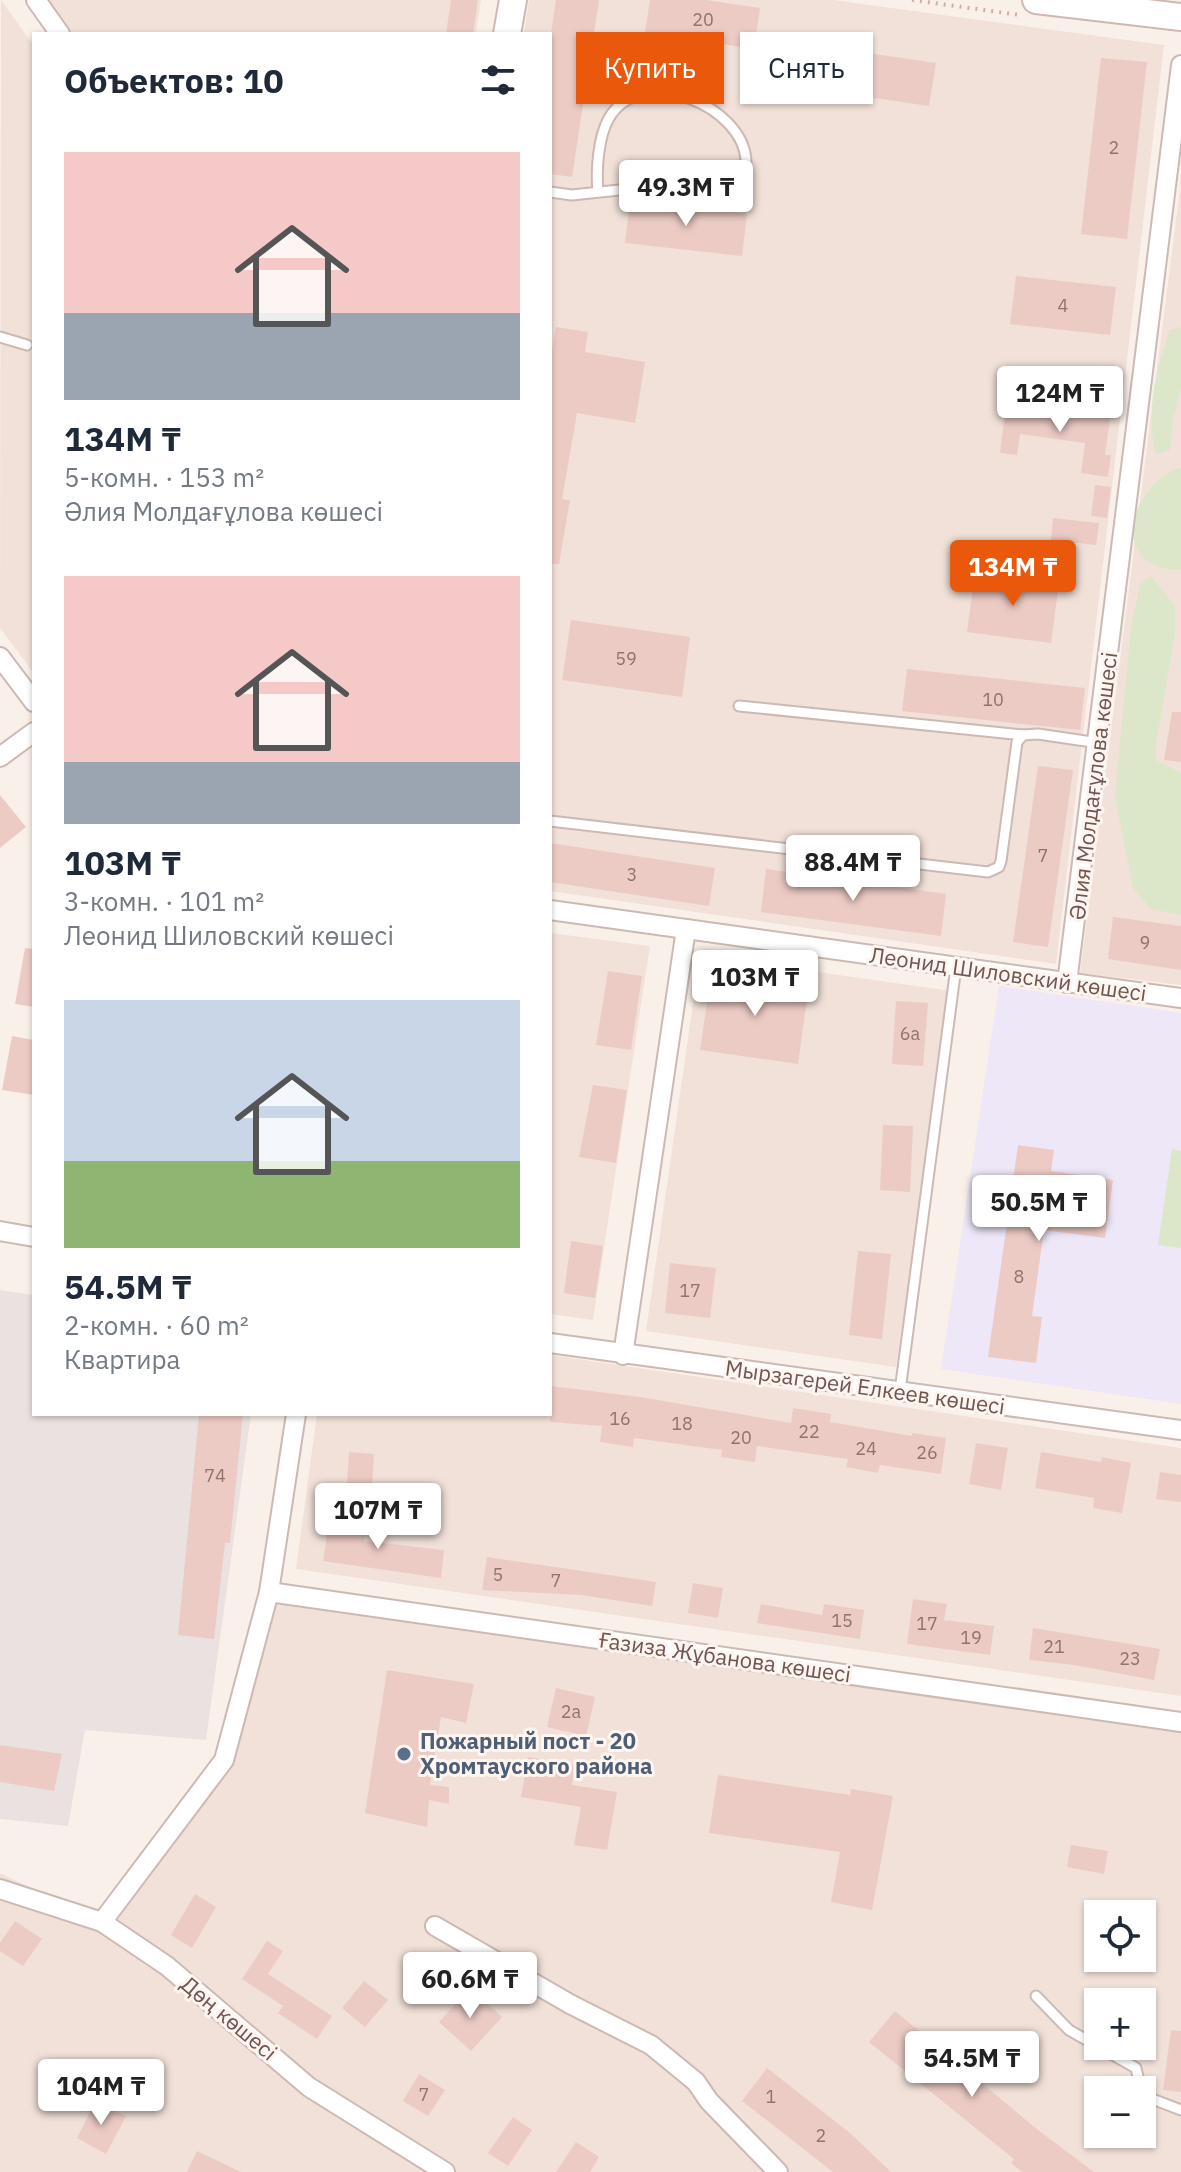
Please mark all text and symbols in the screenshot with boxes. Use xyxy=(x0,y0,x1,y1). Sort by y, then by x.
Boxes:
house number: 20 xyxy=(692,8,714,31)
chip: Купить xyxy=(576,32,724,104)
chip: Снять xyxy=(740,32,873,104)
text: Объектов: 10 xyxy=(64,58,284,102)
icon: filters xyxy=(476,58,520,102)
house number: 2 xyxy=(1109,136,1119,159)
pin: 49.3M ₸ xyxy=(612,160,760,228)
text: 49.3M ₸ xyxy=(637,169,735,203)
icon: home xyxy=(220,204,364,348)
house number: 4 xyxy=(1058,294,1069,317)
pin: 124M ₸ xyxy=(995,366,1125,434)
text: 124M ₸ xyxy=(1015,375,1105,409)
text: 134M ₸ xyxy=(64,416,182,460)
text: 5-комн. · 153 m² xyxy=(64,460,264,494)
text: Әлия Молдағұлова көшесі xyxy=(64,494,383,528)
pin: 134M ₸ xyxy=(948,540,1078,608)
text: 134M ₸ xyxy=(968,549,1058,583)
icon: home xyxy=(220,628,364,772)
house number: 59 xyxy=(615,647,637,670)
street label: Әлия Молдағұлова көшесі xyxy=(1062,650,1123,922)
house number: 10 xyxy=(982,688,1004,711)
pin: 88.4M ₸ xyxy=(779,835,927,903)
text: 103M ₸ xyxy=(64,840,182,884)
text: 88.4M ₸ xyxy=(804,844,902,878)
house number: 7 xyxy=(1038,844,1048,867)
house number: 3 xyxy=(627,863,637,886)
text: 3-комн. · 101 m² xyxy=(64,884,264,918)
text: Леонид Шиловский көшесі xyxy=(64,918,394,952)
house number: 9 xyxy=(1140,931,1150,954)
street label: Леонид Шиловский көшесі xyxy=(868,940,1148,1007)
pin: 103M ₸ xyxy=(690,950,820,1018)
text: 103M ₸ xyxy=(710,959,800,993)
house number: 6а xyxy=(900,1022,921,1045)
icon: home xyxy=(220,1052,364,1196)
pin: 50.5M ₸ xyxy=(965,1175,1113,1243)
text: 50.5M ₸ xyxy=(990,1184,1088,1218)
text: 54.5M ₸ xyxy=(64,1264,192,1308)
house number: 8 xyxy=(1014,1265,1024,1288)
house number: 17 xyxy=(679,1279,701,1302)
text: 2-комн. · 60 m² xyxy=(64,1308,249,1342)
text: Квартира xyxy=(64,1342,181,1376)
street label: Мырзагерей Елкеев көшесі xyxy=(723,1353,1007,1421)
house number: 16 xyxy=(609,1407,631,1430)
house number: 18 xyxy=(671,1412,693,1435)
house number: 22 xyxy=(798,1420,820,1443)
house number: 20 xyxy=(730,1426,752,1449)
house number: 24 xyxy=(855,1437,877,1460)
house number: 26 xyxy=(916,1441,938,1464)
house number: 74 xyxy=(204,1464,226,1487)
pin: 107M ₸ xyxy=(313,1483,443,1551)
text: 107M ₸ xyxy=(333,1492,423,1526)
house number: 5 xyxy=(493,1563,503,1586)
house number: 7 xyxy=(551,1569,561,1592)
house number: 15 xyxy=(831,1609,853,1632)
house number: 17 xyxy=(916,1612,938,1635)
street label: Ғазиза Жұбанова көшесі xyxy=(597,1624,853,1689)
house number: 19 xyxy=(960,1626,982,1649)
house number: 21 xyxy=(1043,1635,1065,1658)
house number: 23 xyxy=(1119,1647,1141,1670)
house number: 2а xyxy=(561,1700,582,1723)
place label: Пожарный пост - 20 Хромтауского района xyxy=(420,1726,653,1780)
marker: Пожарный пост - 20 Хромтауского района xyxy=(395,1745,413,1763)
map controls xyxy=(1084,1900,1156,2148)
button: locate xyxy=(1084,1900,1156,1972)
pin: 60.6M ₸ xyxy=(396,1952,544,2020)
text: 60.6M ₸ xyxy=(421,1961,519,1995)
street label: Дөң көшесі xyxy=(175,1969,284,2066)
button: + xyxy=(1084,1988,1156,2060)
pin: 54.5M ₸ xyxy=(898,2031,1046,2099)
text: 54.5M ₸ xyxy=(923,2040,1021,2074)
pin: 104M ₸ xyxy=(36,2059,166,2127)
text: 104M ₸ xyxy=(56,2068,146,2102)
button: − xyxy=(1084,2076,1156,2148)
house number: 7 xyxy=(419,2083,429,2106)
house number: 1 xyxy=(766,2085,776,2108)
house number: 2 xyxy=(816,2124,826,2147)

